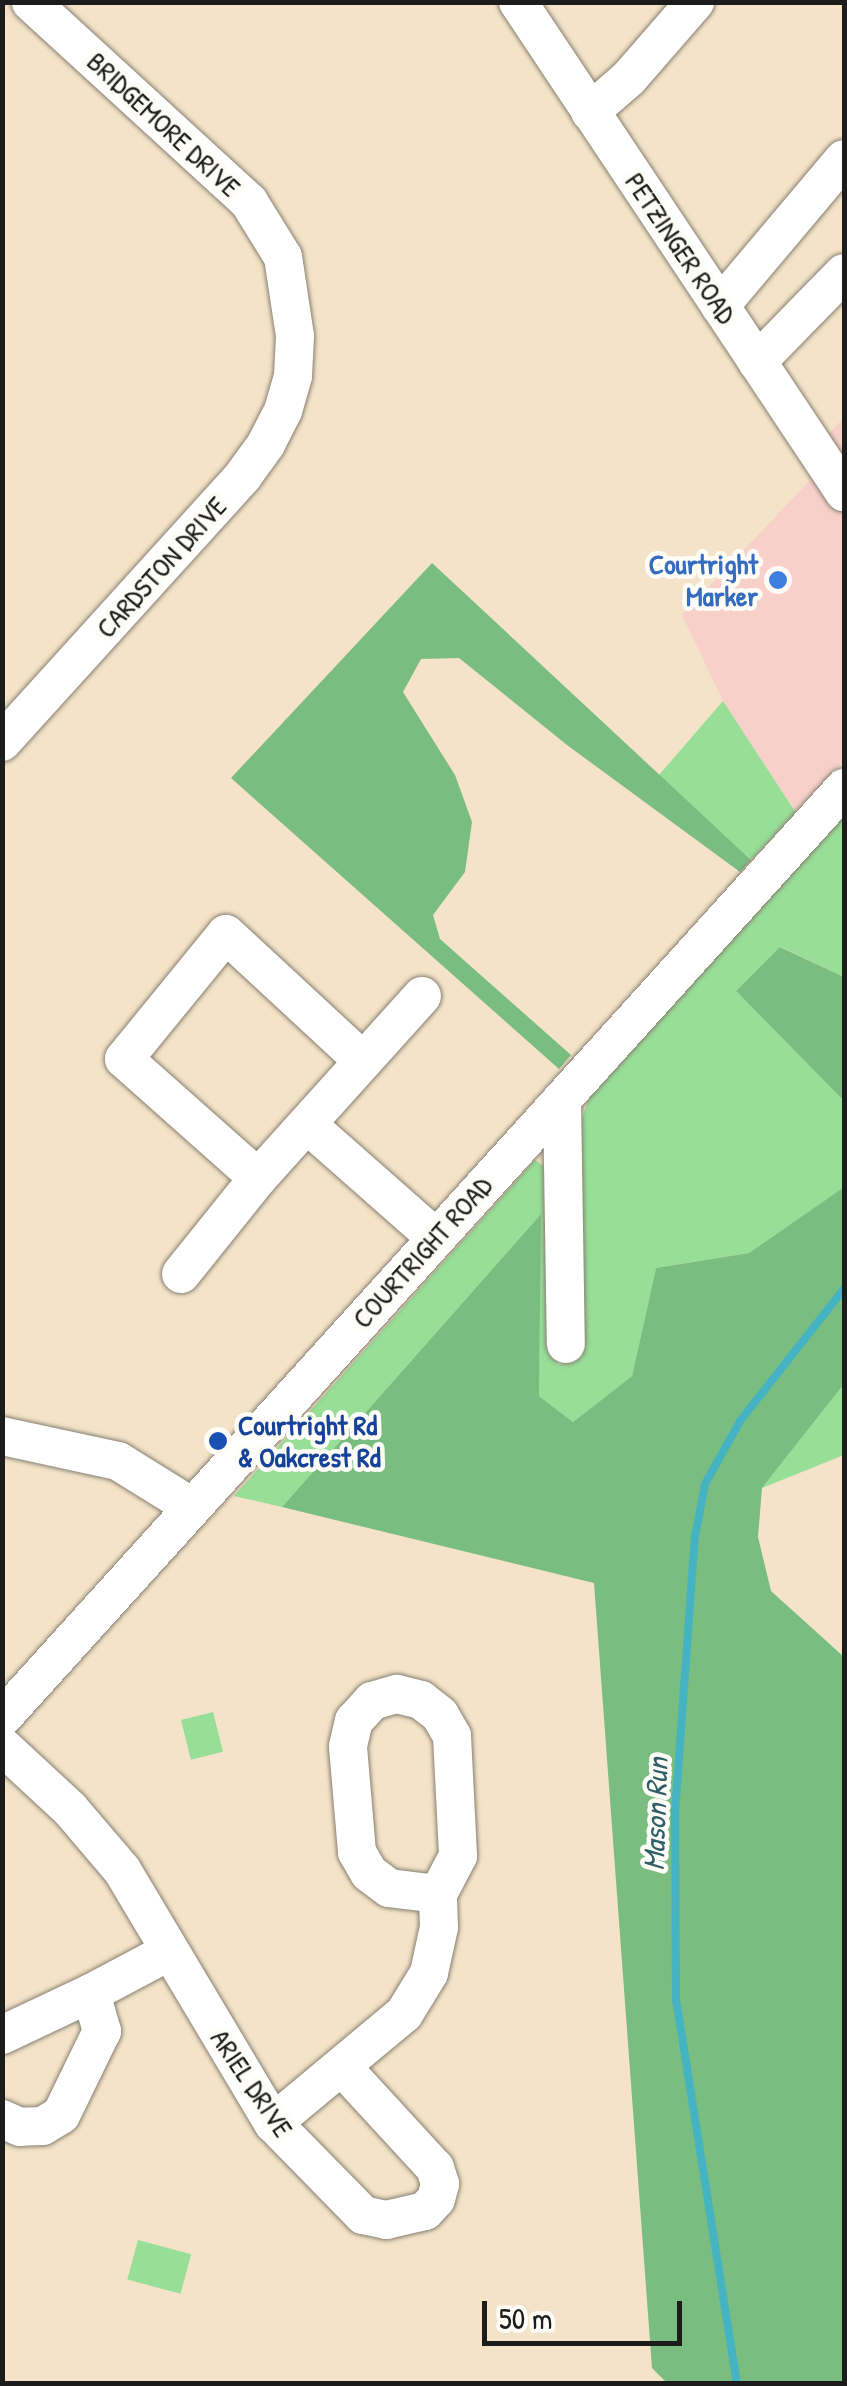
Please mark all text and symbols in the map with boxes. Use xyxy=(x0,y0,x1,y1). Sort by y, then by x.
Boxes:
street label: BRIDGEMORE DRIVE xyxy=(80,45,248,203)
street label: PETZINGER ROAD xyxy=(618,166,744,330)
street label: CARDSTON DRIVE xyxy=(89,489,233,645)
place label: Courtright Marker xyxy=(649,547,758,613)
marker: Courtright Marker xyxy=(767,569,789,591)
street label: COURTRIGHT ROAD xyxy=(345,1169,499,1335)
place label: Courtright Rd & Oakcrest Rd xyxy=(238,1408,381,1474)
marker: Courtright Rd & Oakcrest Rd xyxy=(207,1430,229,1452)
water label: Mason Run xyxy=(635,1757,675,1871)
street label: ARIEL DRIVE xyxy=(204,2023,300,2143)
scale bar xyxy=(487,2281,687,2343)
text: 50 m xyxy=(499,2298,552,2338)

